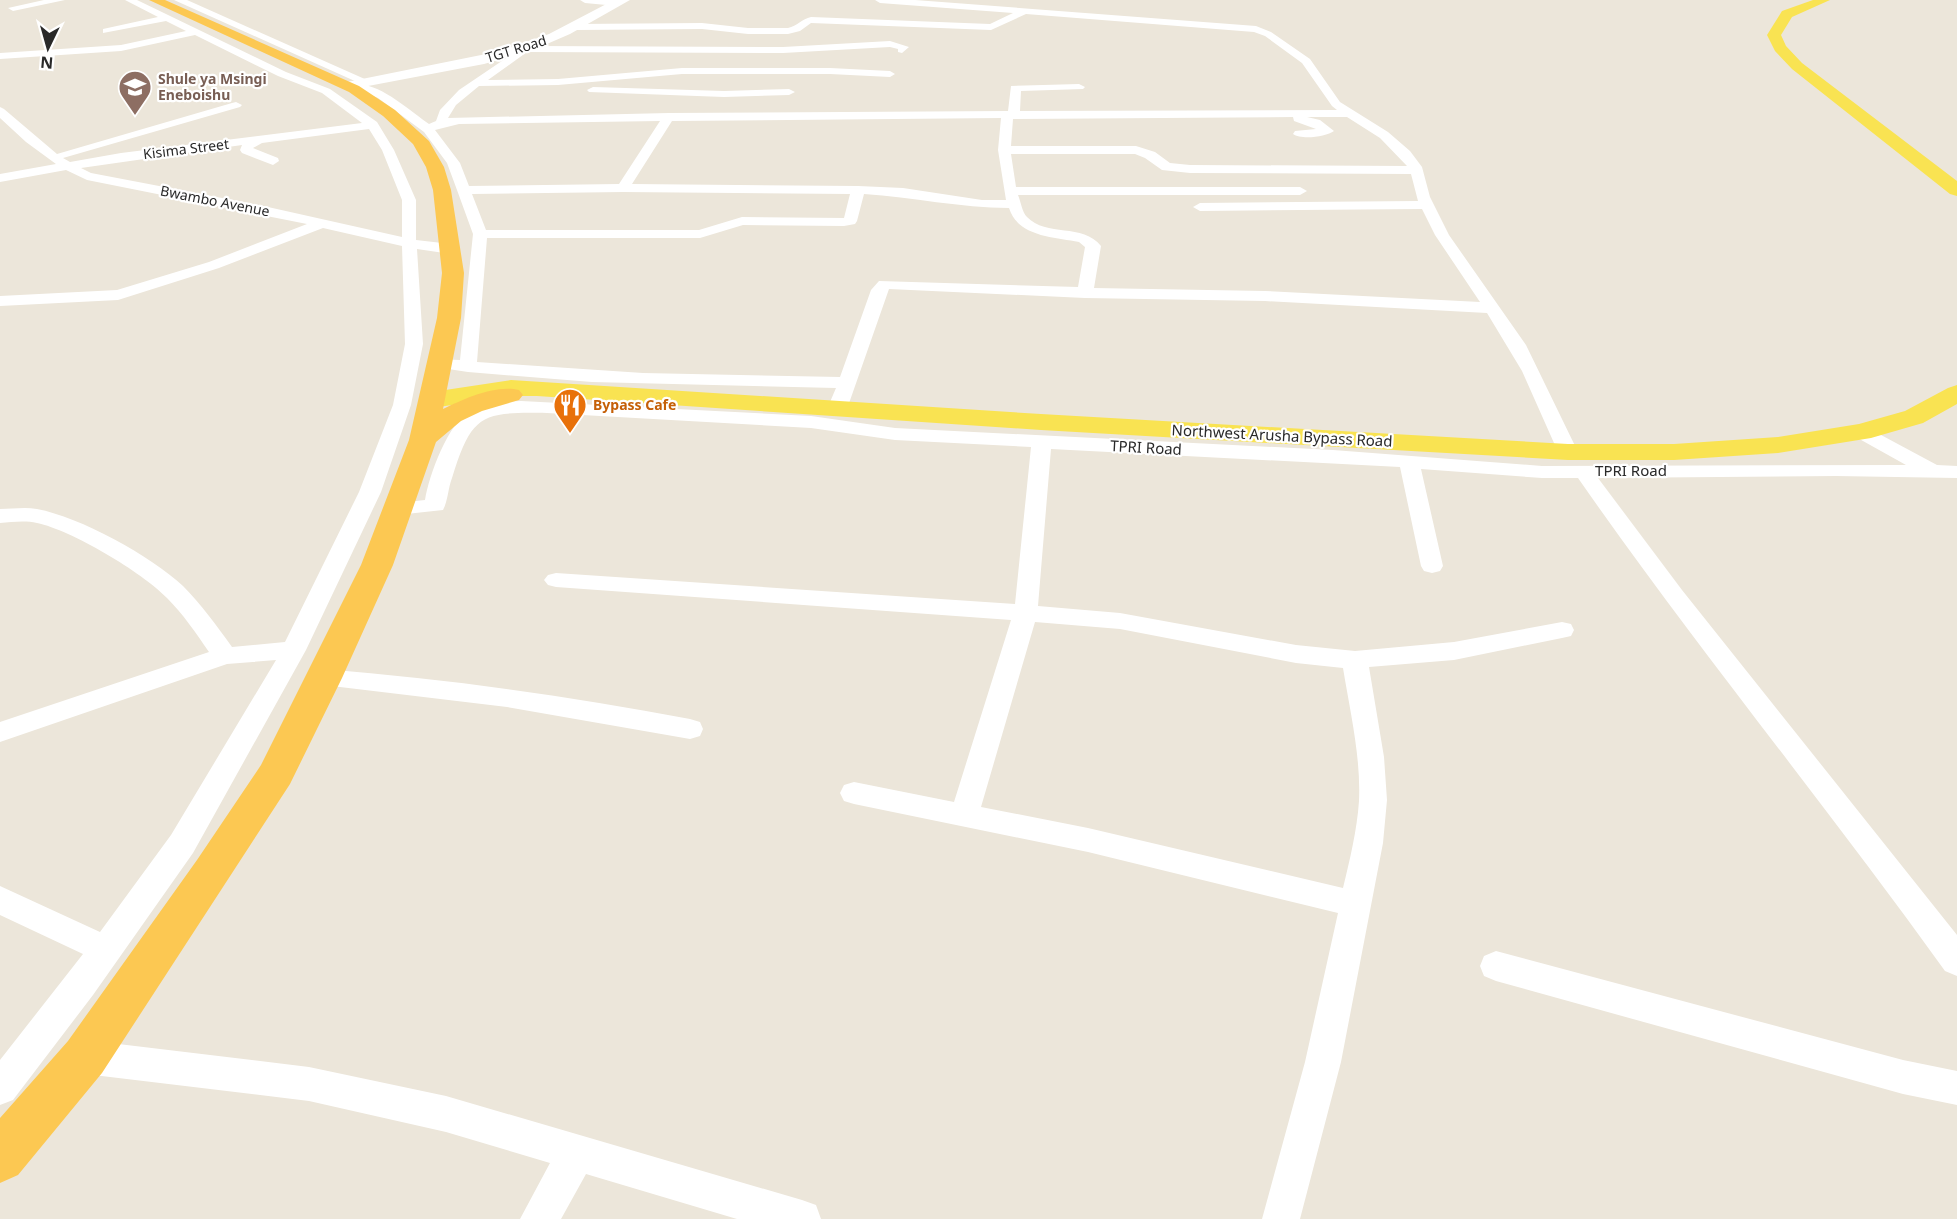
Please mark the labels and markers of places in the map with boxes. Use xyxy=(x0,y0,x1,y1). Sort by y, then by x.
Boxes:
school or university icon: Shule ya Msingi Eneboishu xyxy=(117,69,153,116)
place label: Shule ya Msingi Eneboishu xyxy=(158,69,267,104)
restaurant icon: Bypass Cafe xyxy=(552,387,588,434)
place label: Bypass Cafe xyxy=(593,395,676,414)

